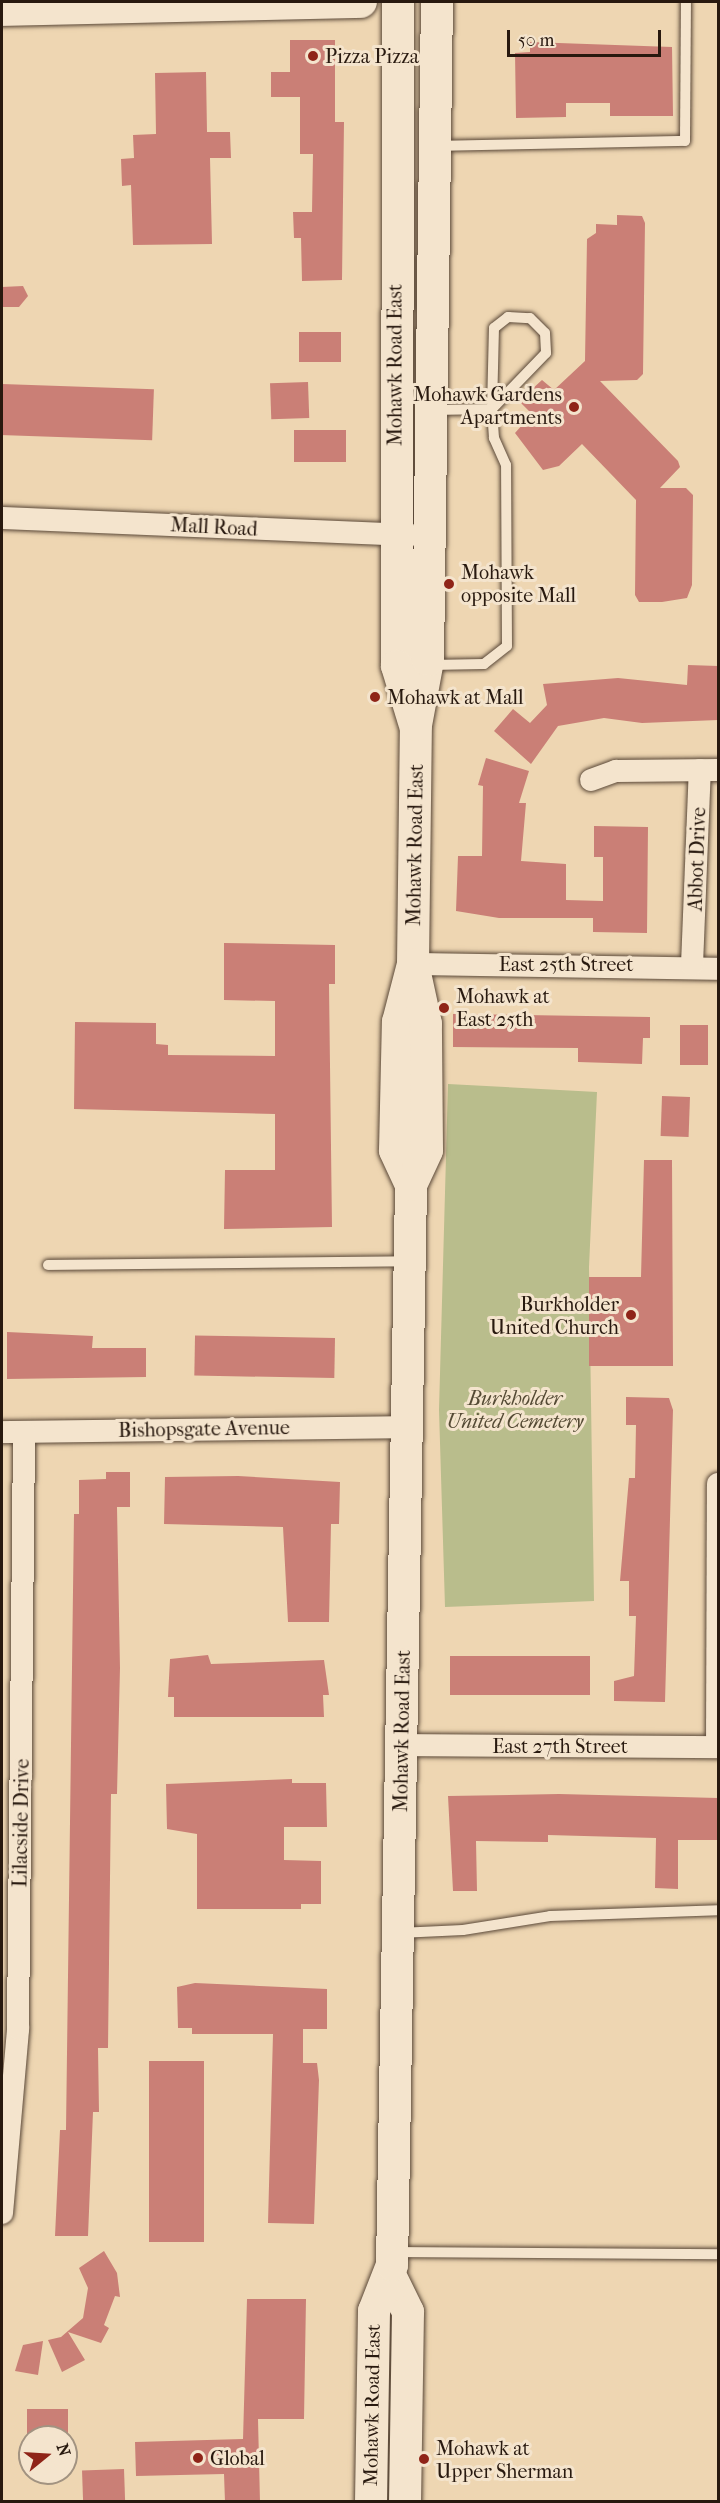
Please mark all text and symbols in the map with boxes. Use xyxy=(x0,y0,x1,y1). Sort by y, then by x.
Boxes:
scale bar xyxy=(510,18,664,56)
text: 50 m xyxy=(518,30,554,51)
place label: Pizza Pizza xyxy=(325,44,419,68)
marker: Pizza Pizza xyxy=(306,49,320,63)
street label: Mohawk Road East xyxy=(383,284,407,446)
place label: Mohawk Gardens Apartments xyxy=(413,383,562,430)
marker: Mohawk Gardens Apartments xyxy=(567,400,581,414)
street label: Mall Road xyxy=(170,513,258,541)
place label: Mohawk opposite Mall xyxy=(461,560,576,607)
marker: Mohawk opposite Mall xyxy=(442,577,456,591)
place label: Mohawk at Mall xyxy=(387,685,524,709)
marker: Mohawk at Mall xyxy=(368,690,382,704)
street label: Mohawk Road East xyxy=(402,764,428,926)
street label: Abbot Drive xyxy=(683,807,711,911)
street label: East 25th Street xyxy=(499,952,633,976)
place label: Mohawk at East 25th xyxy=(456,984,550,1031)
marker: Mohawk at East 25th xyxy=(437,1001,451,1015)
place label: Burkholder United Church xyxy=(490,1292,619,1339)
marker: Burkholder United Church xyxy=(624,1308,638,1322)
park label: Burkholder United Cemetery xyxy=(447,1386,583,1433)
street label: Bishopsgate Avenue xyxy=(118,1416,290,1442)
street label: Mohawk Road East xyxy=(389,1650,415,1812)
street label: East 27th Street xyxy=(492,1734,628,1758)
street label: Lilacside Drive xyxy=(8,1758,34,1888)
street label: Mohawk Road East xyxy=(359,2324,385,2486)
north arrow xyxy=(18,2425,78,2485)
place label: Mohawk at Upper Sherman xyxy=(436,2436,573,2483)
text: N xyxy=(53,2441,75,2459)
place label: Global xyxy=(210,2446,265,2470)
marker: Global xyxy=(191,2451,205,2465)
marker: Mohawk at Upper Sherman xyxy=(417,2452,431,2466)

